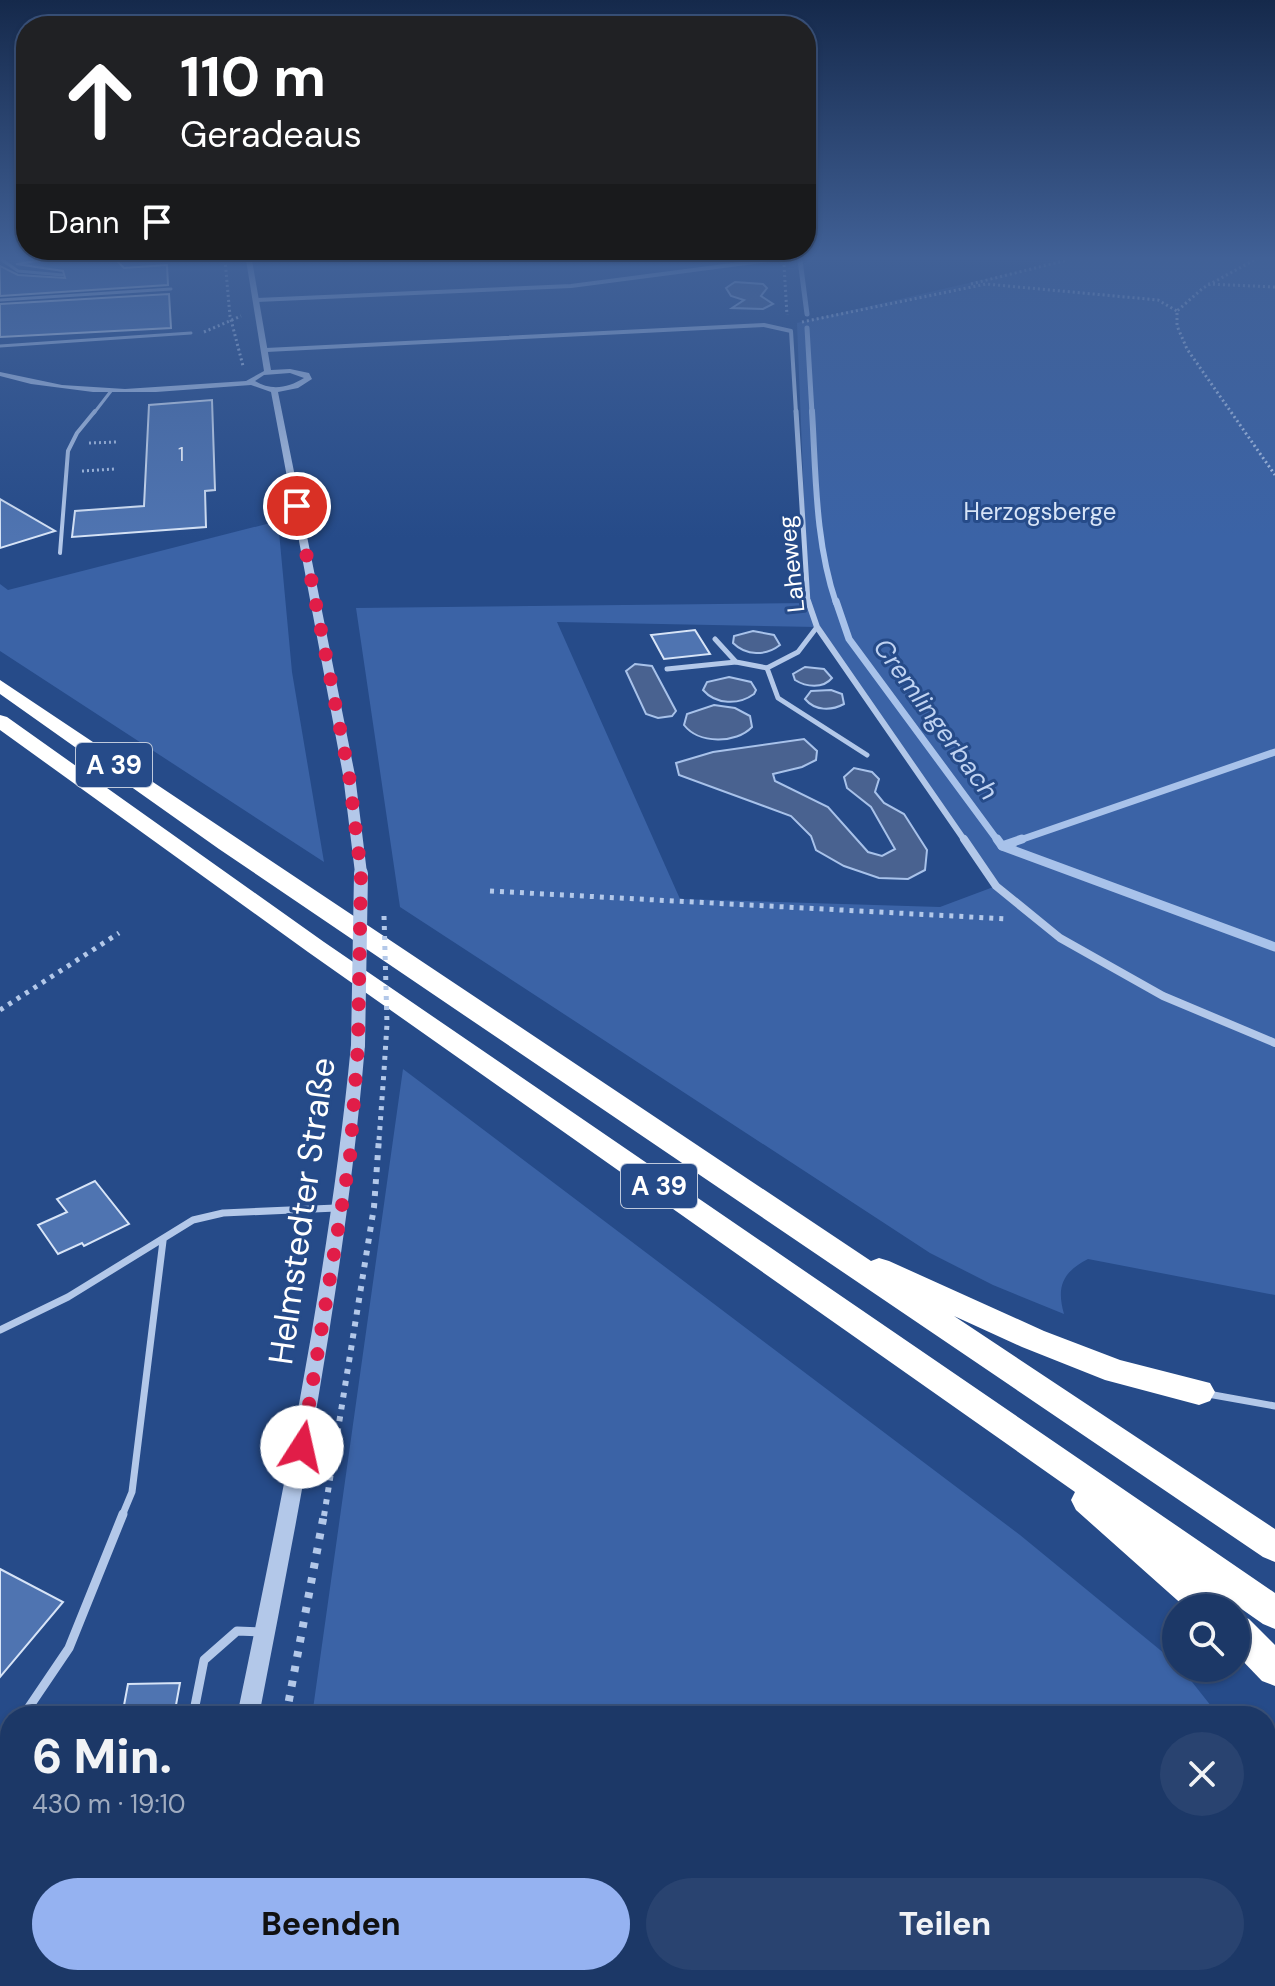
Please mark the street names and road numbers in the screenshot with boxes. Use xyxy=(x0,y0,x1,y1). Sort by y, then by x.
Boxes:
street label: Laheweg xyxy=(770,514,812,614)
road number: A 39 xyxy=(76,743,152,787)
street label: Helmstedter Straße xyxy=(258,1055,346,1367)
road number: A 39 xyxy=(621,1164,697,1208)

